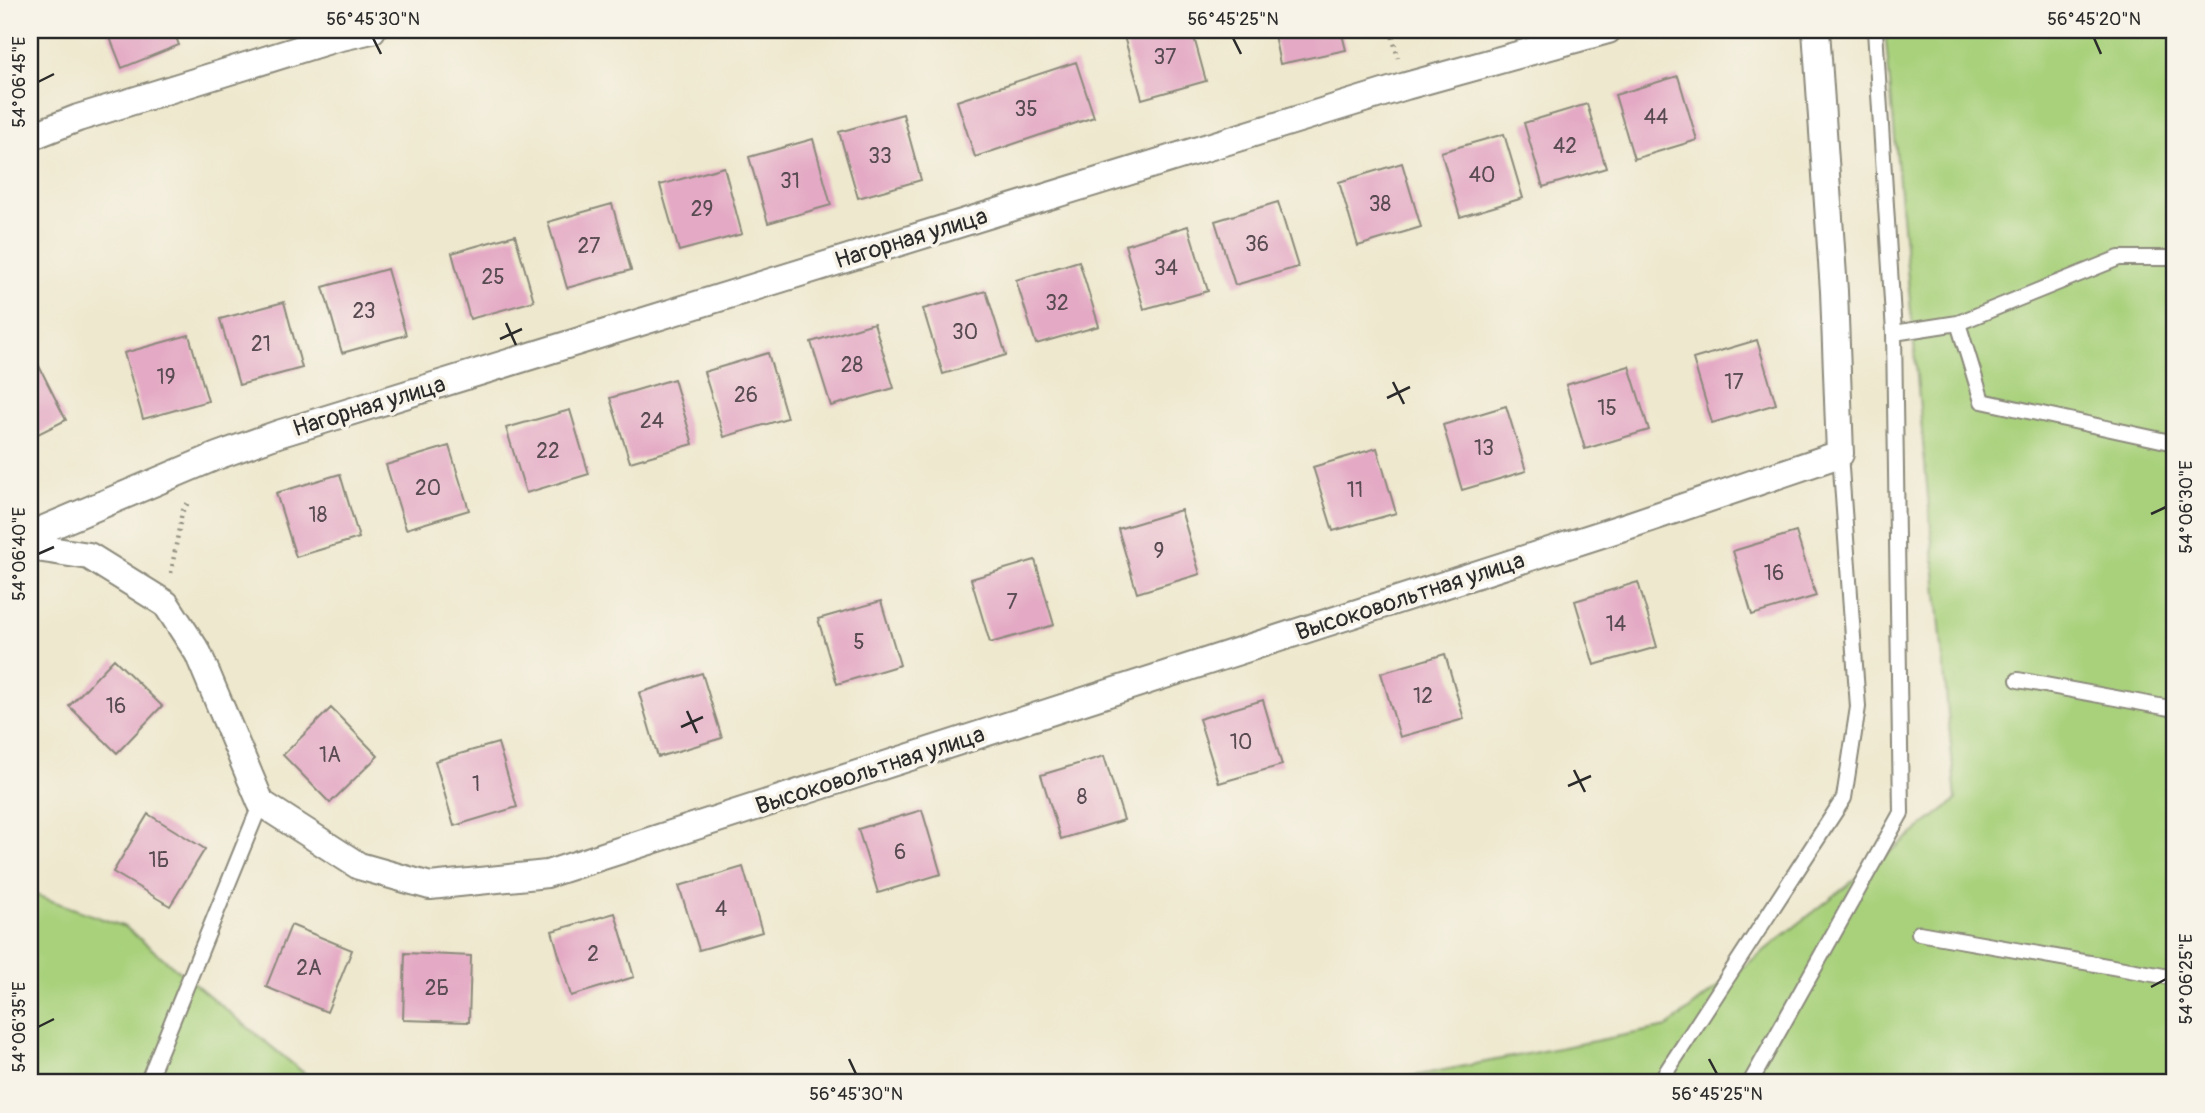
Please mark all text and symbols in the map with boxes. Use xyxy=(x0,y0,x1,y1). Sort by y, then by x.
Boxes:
text: 56°45'30"N xyxy=(326,8,420,31)
text: 56°45'25"N xyxy=(1187,8,1279,31)
text: 56°45'20"N xyxy=(2047,8,2141,31)
text: 54°06'45"E xyxy=(8,36,31,128)
house number: 37 xyxy=(1154,44,1176,71)
house number: 35 xyxy=(1014,96,1038,123)
house number: 44 xyxy=(1644,104,1668,131)
house number: 42 xyxy=(1553,133,1577,160)
house number: 33 xyxy=(868,143,892,170)
house number: 40 xyxy=(1469,162,1495,189)
house number: 31 xyxy=(780,168,800,195)
house number: 38 xyxy=(1369,191,1391,218)
house number: 29 xyxy=(691,196,713,223)
street label: Нагорная улица xyxy=(831,201,991,275)
house number: 36 xyxy=(1245,231,1269,258)
house number: 27 xyxy=(578,233,600,260)
house number: 34 xyxy=(1154,255,1178,282)
house number: 25 xyxy=(481,264,505,291)
house number: 32 xyxy=(1045,290,1069,317)
house number: 23 xyxy=(353,298,375,325)
house number: 30 xyxy=(952,319,978,346)
house number: 21 xyxy=(251,331,271,358)
house number: 28 xyxy=(841,352,863,379)
house number: 19 xyxy=(156,364,176,391)
street label: Нагорная улица xyxy=(289,369,449,443)
house number: 17 xyxy=(1724,369,1744,396)
house number: 26 xyxy=(734,382,758,409)
house number: 15 xyxy=(1597,395,1617,422)
house number: 24 xyxy=(640,408,664,435)
house number: 13 xyxy=(1474,435,1494,462)
house number: 22 xyxy=(536,438,560,465)
text: 54°06'30"E xyxy=(2175,460,2198,554)
house number: 20 xyxy=(415,475,441,502)
house number: 11 xyxy=(1347,477,1363,504)
house number: 18 xyxy=(309,502,327,529)
text: 54°06'40"E xyxy=(8,507,31,601)
house number: 9 xyxy=(1154,538,1164,565)
street label: Высоковольтная улица xyxy=(1292,546,1528,647)
house number: 16 xyxy=(1764,560,1784,587)
house number: 7 xyxy=(1006,589,1018,616)
house number: 14 xyxy=(1606,611,1626,638)
house number: 5 xyxy=(853,629,865,656)
house number: 12 xyxy=(1413,683,1433,710)
house number: 16 xyxy=(106,693,126,720)
street label: Высоковольтная улица xyxy=(752,720,988,821)
house number: 10 xyxy=(1230,729,1252,756)
house number: 1А xyxy=(319,742,341,769)
house number: 1 xyxy=(472,771,480,798)
house number: 8 xyxy=(1077,784,1087,811)
house number: 6 xyxy=(894,839,906,866)
house number: 1Б xyxy=(149,847,169,874)
house number: 4 xyxy=(715,896,727,923)
text: 54°06'25"E xyxy=(2175,934,2198,1024)
house number: 2 xyxy=(587,941,599,968)
house number: 2А xyxy=(296,955,322,982)
house number: 2Б xyxy=(425,975,449,1002)
text: 54°06'35"E xyxy=(8,982,31,1072)
text: 56°45'30"N xyxy=(809,1083,903,1106)
text: 56°45'25"N xyxy=(1671,1083,1763,1106)

